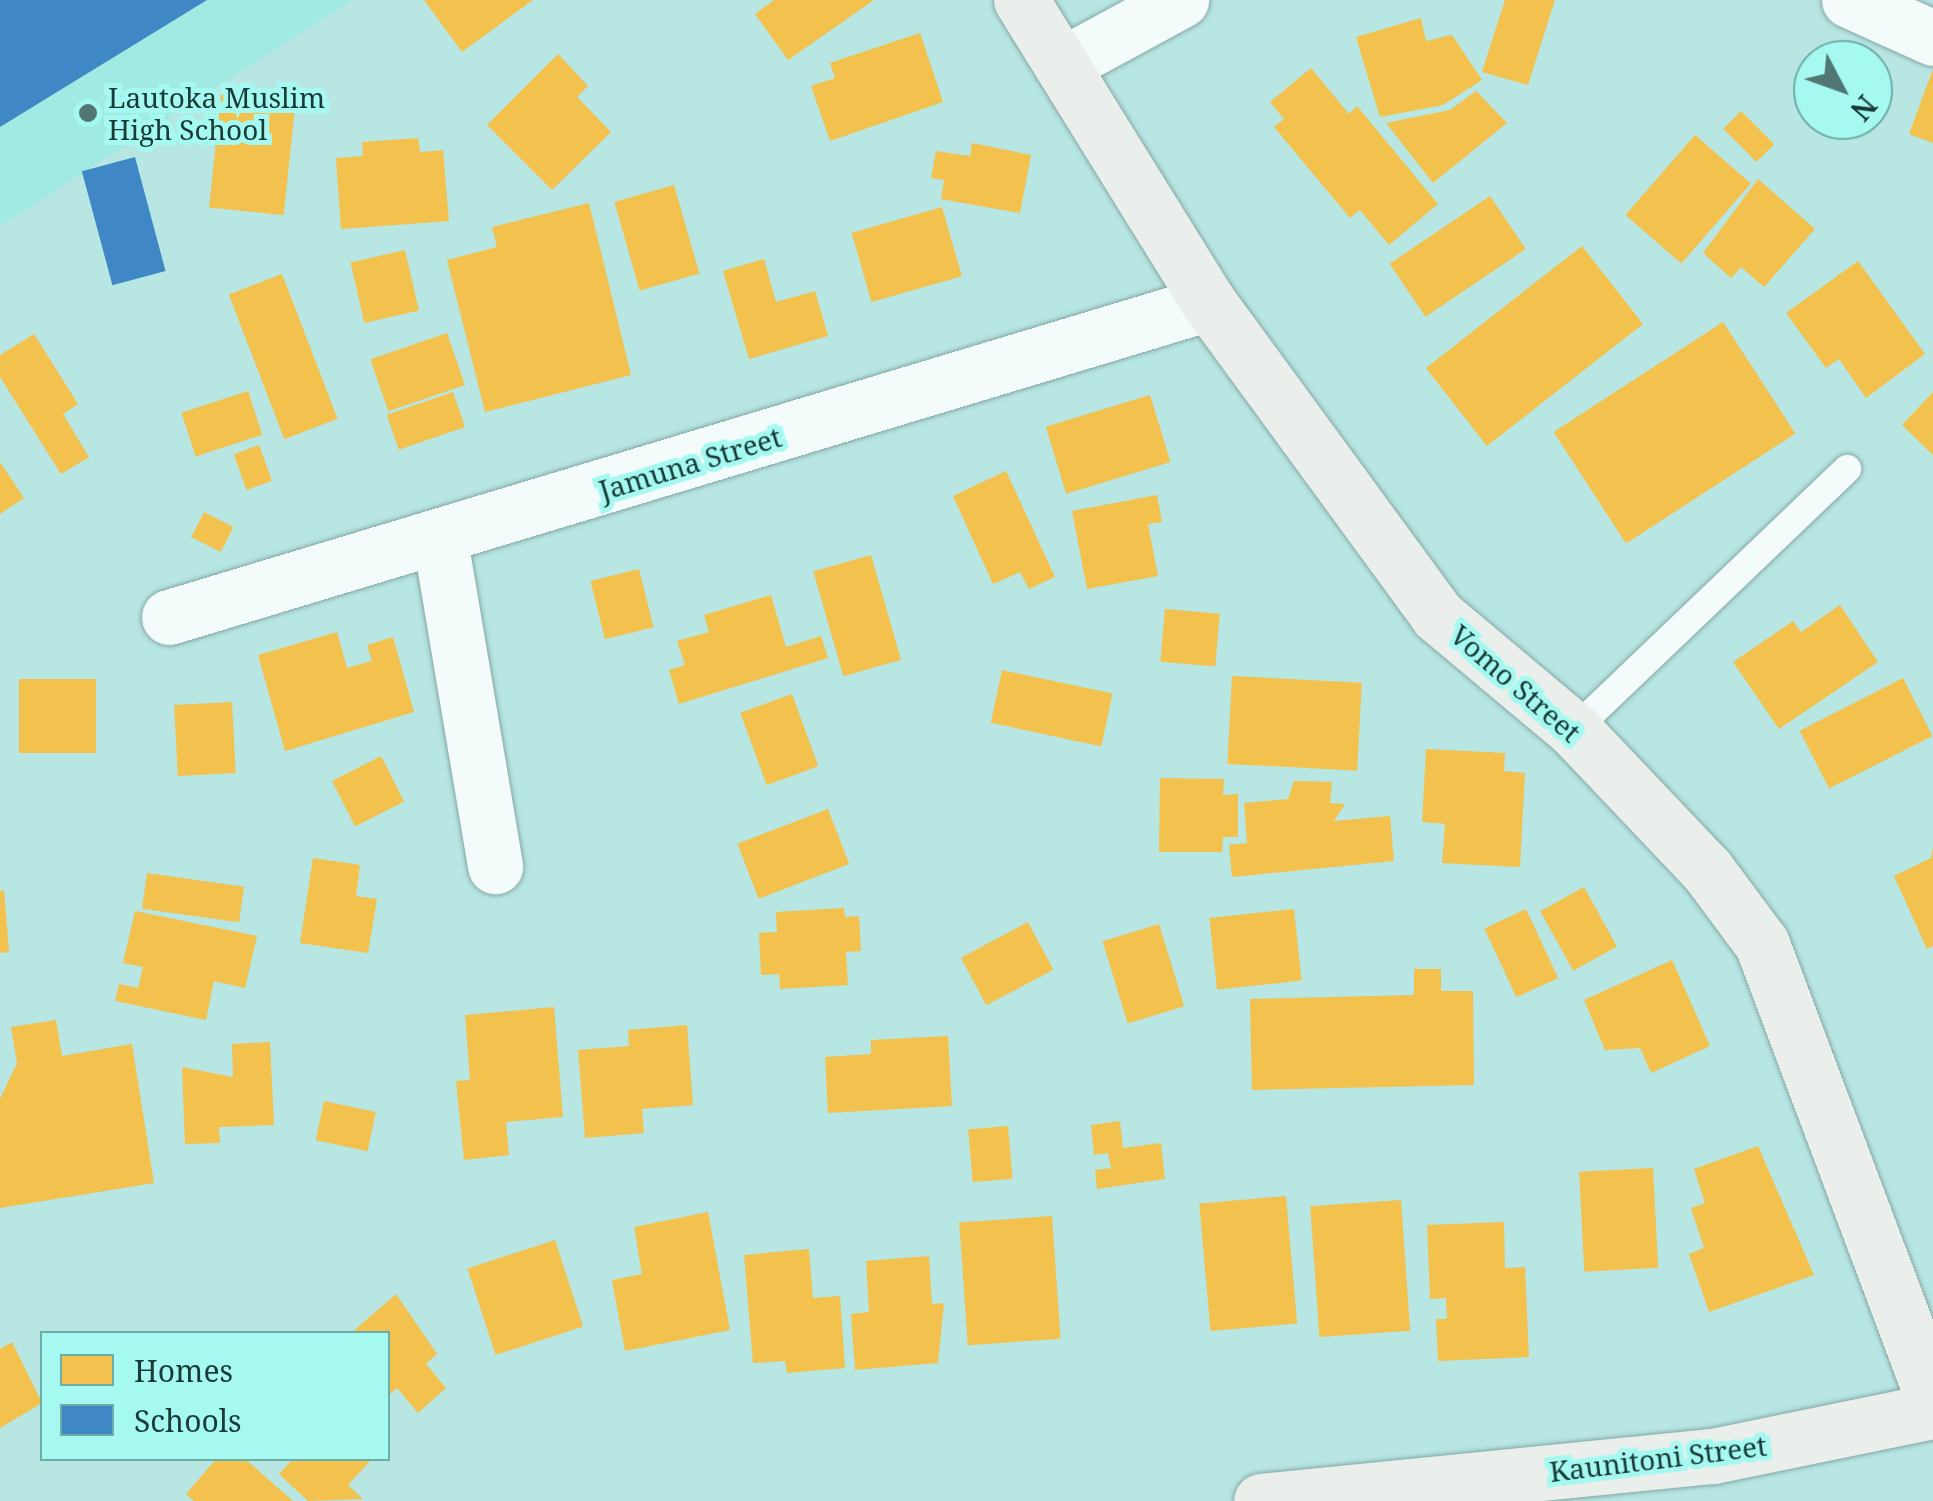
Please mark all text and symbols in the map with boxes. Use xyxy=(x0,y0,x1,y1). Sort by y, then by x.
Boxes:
north arrow xyxy=(1793,40,1893,140)
place label: Lautoka Muslim High School xyxy=(108,80,325,146)
text: N xyxy=(1843,88,1886,129)
marker: Lautoka Muslim High School xyxy=(77,102,99,124)
street label: Jamuna Street xyxy=(595,419,785,507)
street label: Vomo Street xyxy=(1444,617,1588,749)
legend xyxy=(40,1331,390,1461)
text: Homes xyxy=(134,1350,233,1391)
text: Schools xyxy=(134,1400,242,1441)
street label: Kaunitoni Street xyxy=(1547,1428,1769,1488)

